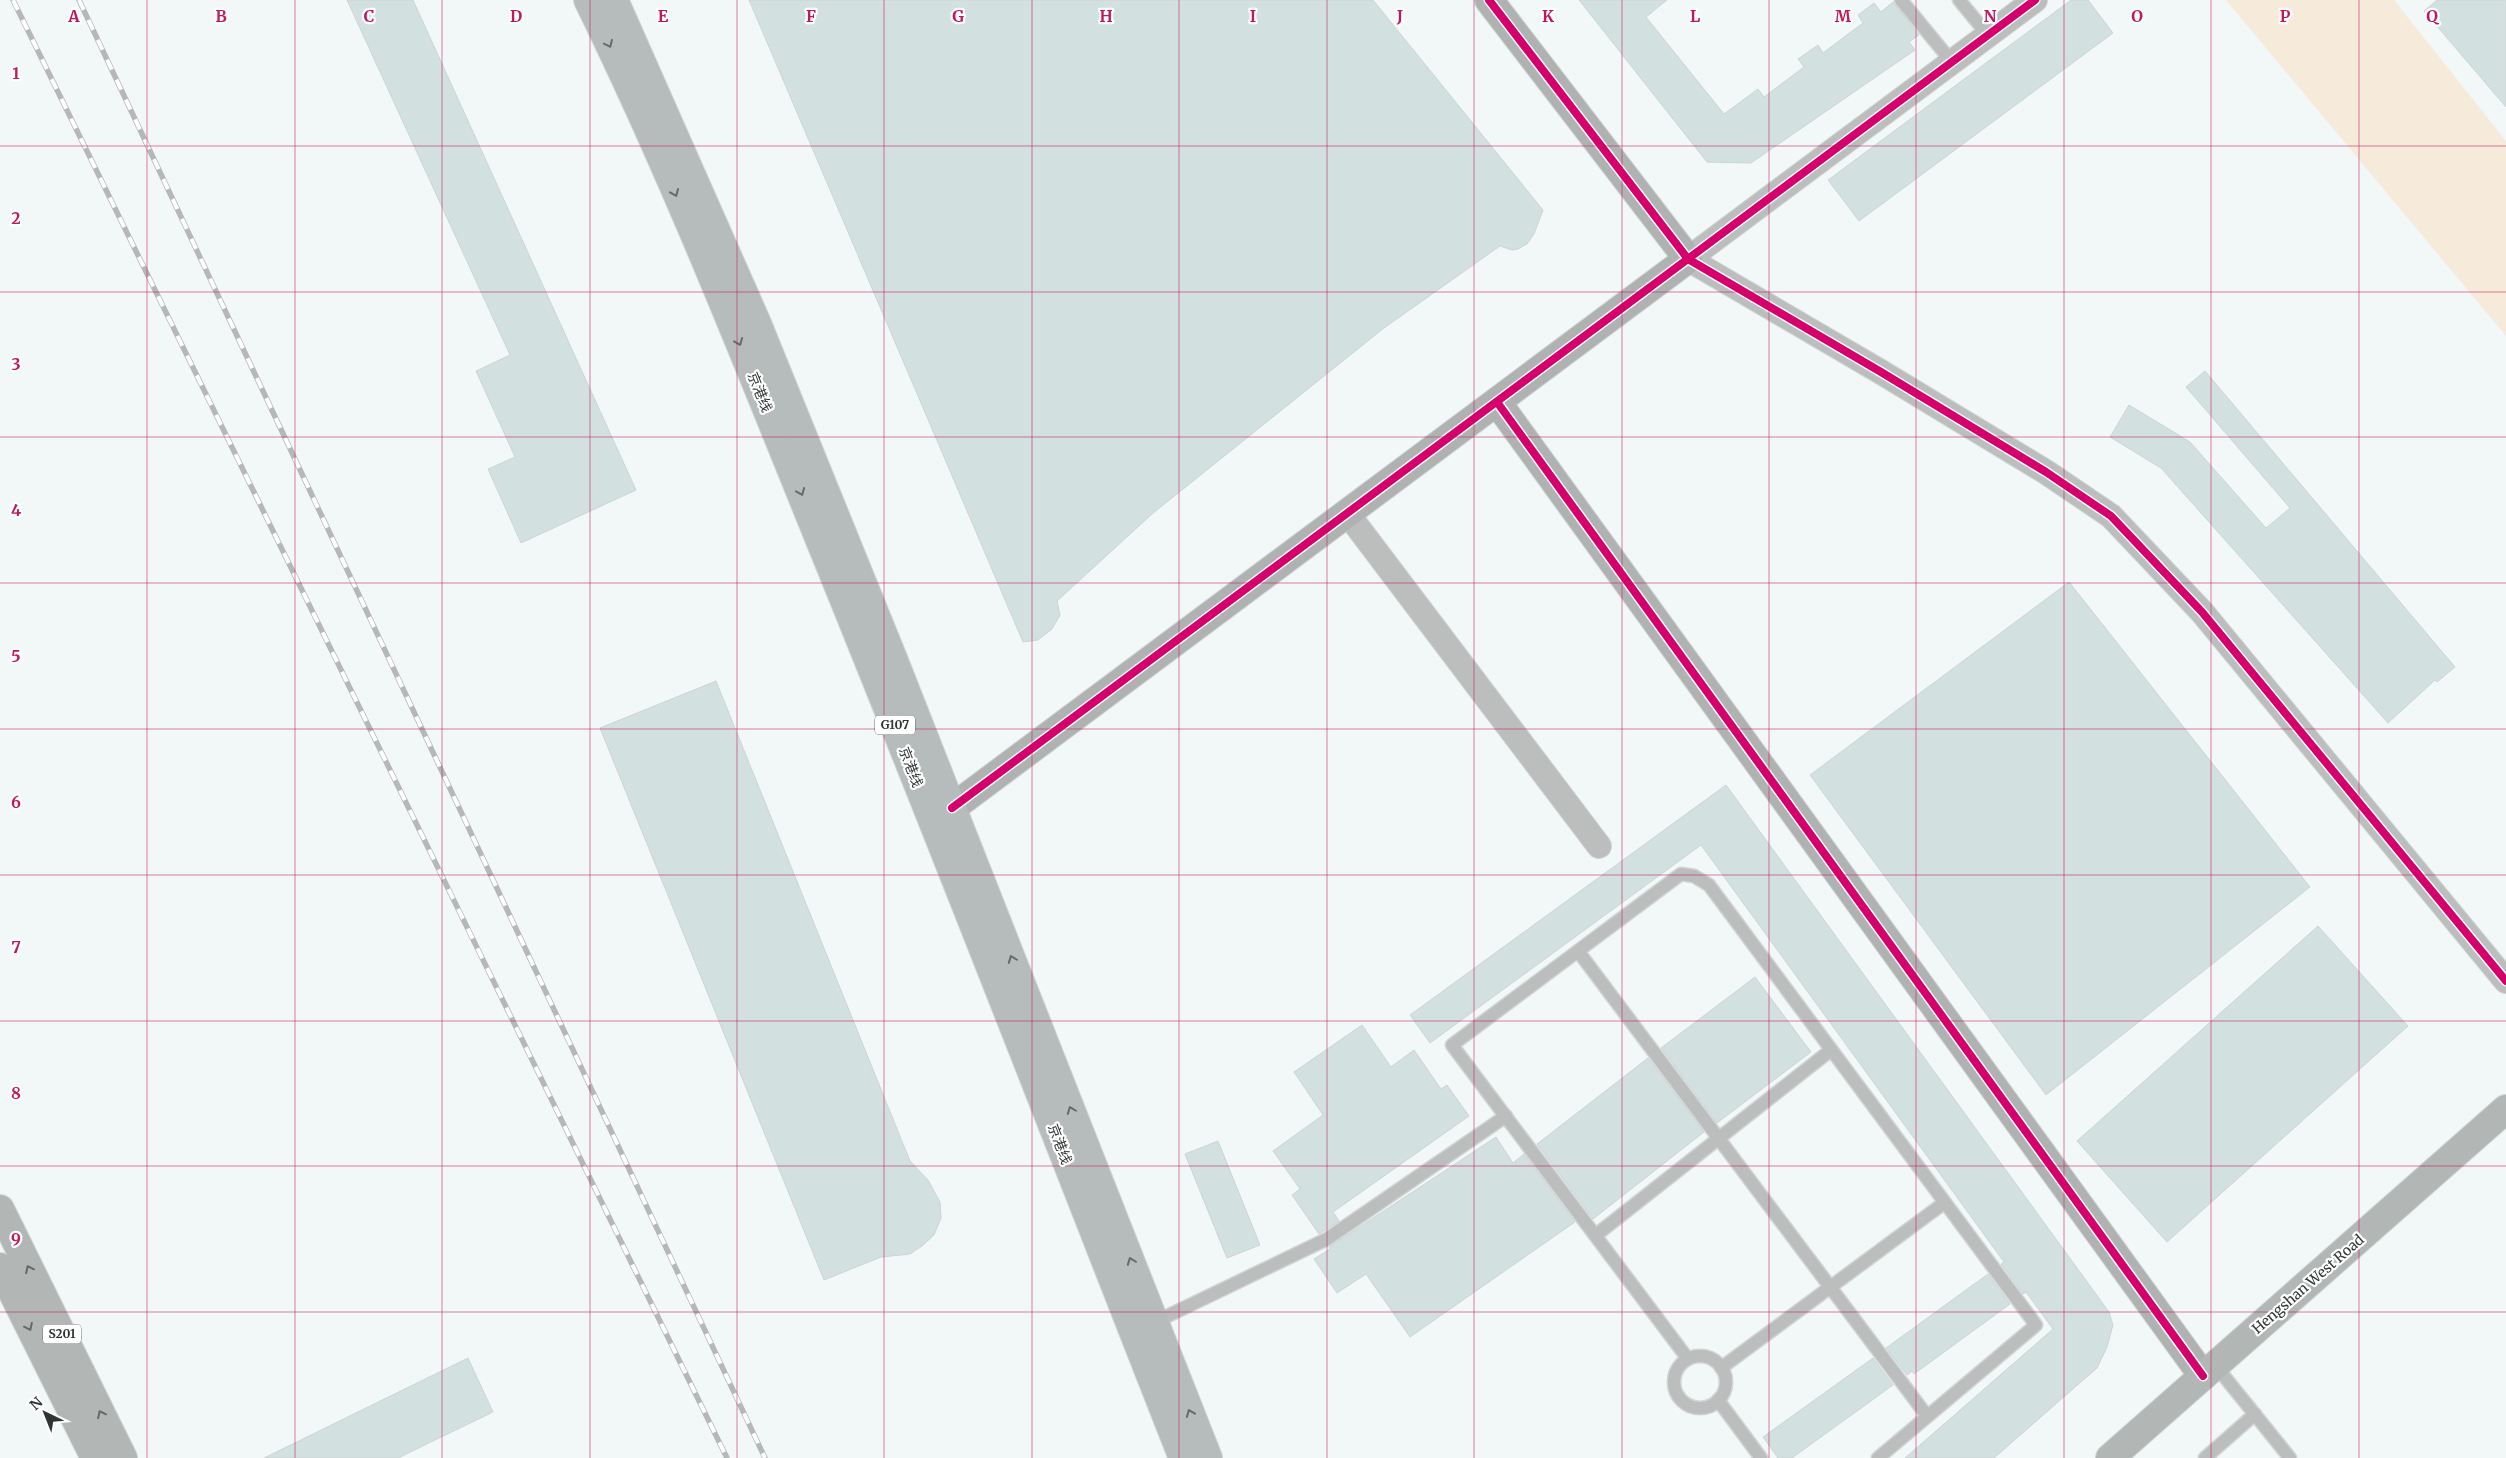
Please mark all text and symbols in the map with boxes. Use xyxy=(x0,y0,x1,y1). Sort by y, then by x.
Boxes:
text: A xyxy=(67,6,80,26)
text: B xyxy=(215,6,227,26)
text: C xyxy=(364,6,374,26)
text: D xyxy=(510,6,522,26)
text: E xyxy=(658,6,669,26)
text: F xyxy=(806,6,816,26)
text: G xyxy=(952,6,964,26)
text: H xyxy=(1099,6,1113,26)
text: I xyxy=(1250,6,1256,26)
text: J xyxy=(1396,6,1403,26)
text: K xyxy=(1542,6,1554,26)
text: L xyxy=(1690,6,1700,26)
text: M xyxy=(1835,6,1852,26)
text: N xyxy=(1984,6,1997,26)
text: O xyxy=(2131,6,2143,26)
text: P xyxy=(2280,6,2291,26)
text: Q xyxy=(2426,6,2439,26)
one-way arrow xyxy=(603,39,613,48)
text: 1 xyxy=(12,63,20,83)
one-way arrow xyxy=(668,188,679,197)
text: 2 xyxy=(11,208,21,228)
one-way arrow xyxy=(733,337,744,346)
text: 3 xyxy=(11,354,21,374)
street label: 京港线 xyxy=(744,369,776,415)
one-way arrow xyxy=(794,487,805,496)
text: 4 xyxy=(11,500,21,520)
text: 5 xyxy=(11,646,21,666)
road number: G107 xyxy=(875,716,915,734)
street label: 京港线 xyxy=(895,744,927,790)
text: 6 xyxy=(11,792,21,812)
text: 7 xyxy=(11,937,21,957)
one-way arrow xyxy=(1008,955,1018,964)
text: 8 xyxy=(11,1083,21,1103)
one-way arrow xyxy=(1067,1106,1078,1115)
street label: 京港线 xyxy=(1044,1121,1076,1167)
text: 9 xyxy=(11,1229,21,1249)
street label: Hengshan West Road xyxy=(2248,1230,2368,1337)
one-way arrow xyxy=(1127,1258,1137,1266)
one-way arrow xyxy=(25,1265,36,1274)
one-way arrow xyxy=(23,1321,33,1330)
road number: S201 xyxy=(43,1325,81,1344)
north arrow xyxy=(20,1388,70,1438)
text: N xyxy=(26,1393,46,1414)
one-way arrow xyxy=(1186,1409,1197,1418)
one-way arrow xyxy=(97,1410,108,1419)

